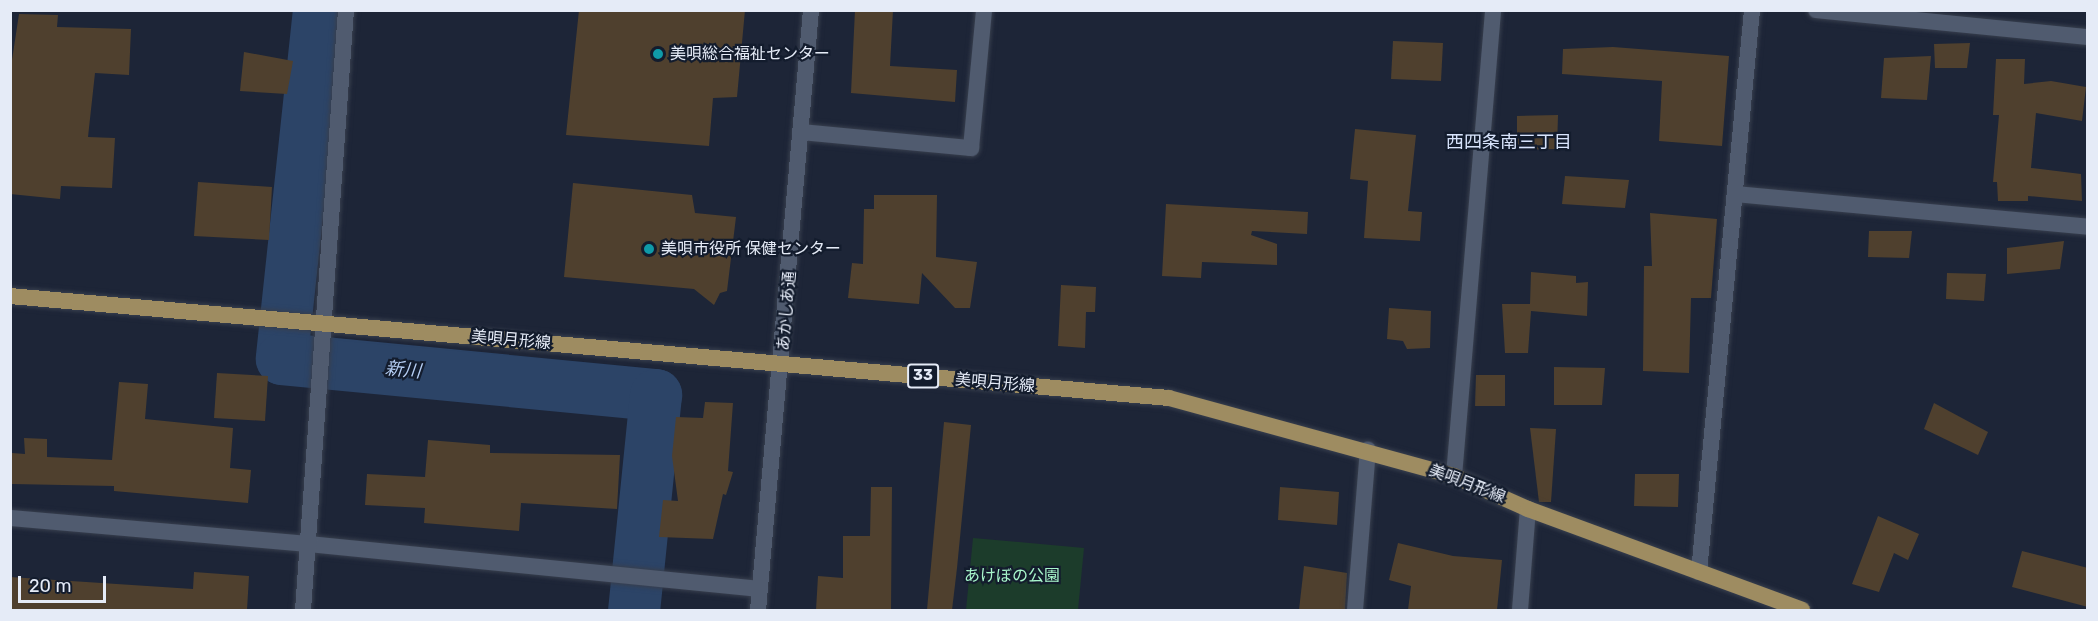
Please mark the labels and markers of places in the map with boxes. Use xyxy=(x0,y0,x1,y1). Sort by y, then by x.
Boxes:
place label: 美唄総合福祉センター xyxy=(670,44,830,64)
marker: 美唄総合福祉センター xyxy=(651,47,665,61)
place label: 美唄市役所 保健センター xyxy=(661,239,841,259)
marker: 美唄市役所 保健センター xyxy=(642,242,656,256)

